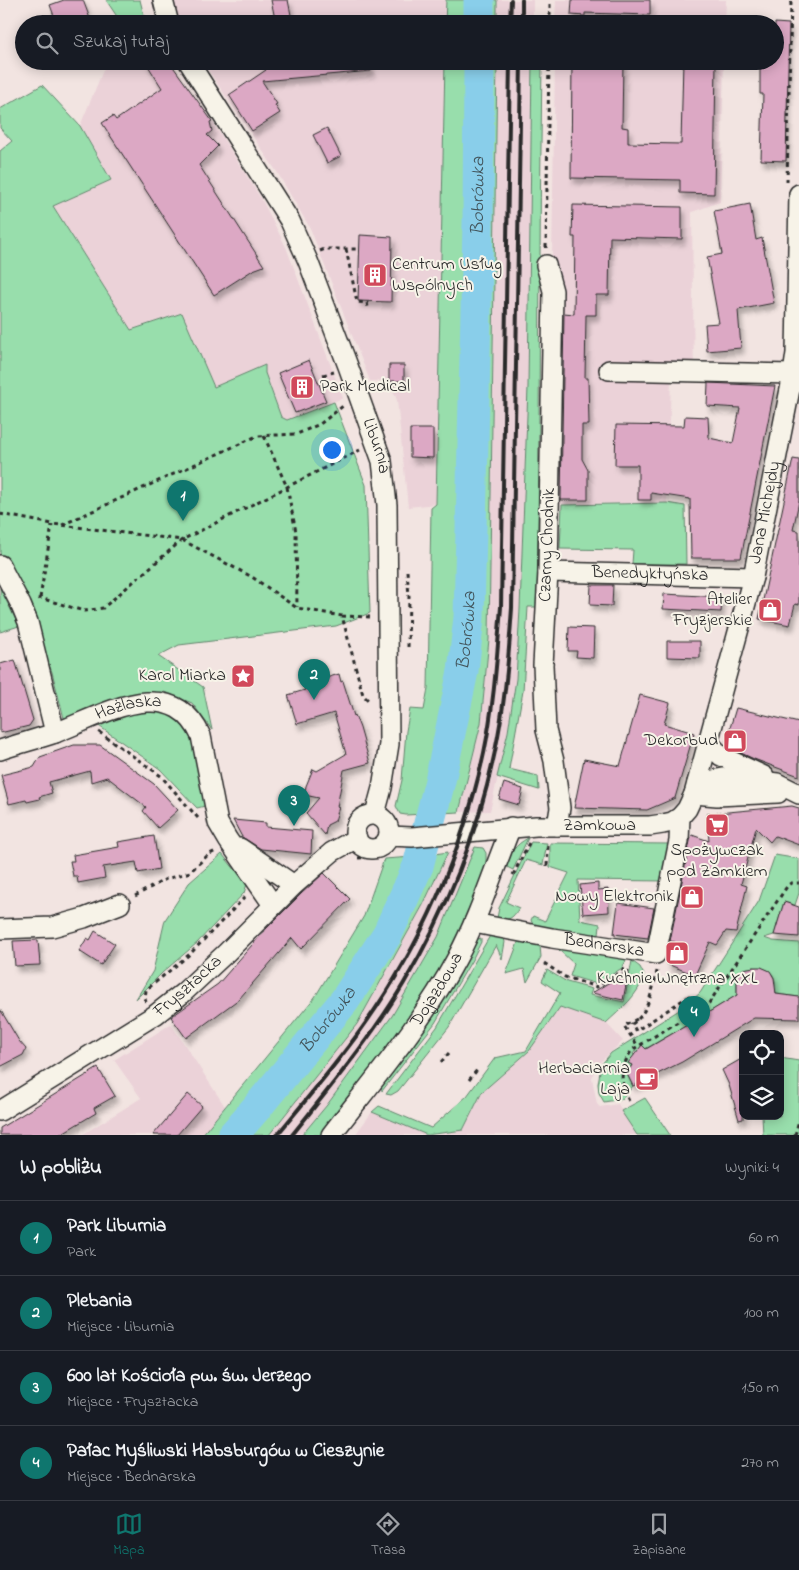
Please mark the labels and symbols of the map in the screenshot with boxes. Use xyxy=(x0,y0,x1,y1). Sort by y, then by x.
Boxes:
water label: Bobrówka xyxy=(464,156,492,236)
place label: Centrum Usług Wspólnych xyxy=(392,252,502,299)
building icon: Centrum Usług Wspólnych xyxy=(362,262,388,288)
building icon: Park Medical xyxy=(289,374,315,400)
place label: Park Medical xyxy=(320,374,410,400)
street label: Liburnia xyxy=(355,415,396,475)
your location xyxy=(319,437,345,463)
street label: Jana Michejdy xyxy=(743,459,789,566)
pin: 1 xyxy=(167,480,199,521)
street label: Czarny Chodnik xyxy=(533,487,563,602)
street label: Benedyktyńska xyxy=(590,560,709,589)
place label: Atelier Fryzjerskie xyxy=(672,587,753,634)
water label: Bobrówka xyxy=(450,591,483,671)
shop icon: Atelier Fryzjerskie xyxy=(757,597,783,623)
pin: 2 xyxy=(298,659,330,700)
place label: Karol Miarka xyxy=(139,663,226,689)
place icon: Karol Miarka xyxy=(230,663,256,689)
street label: Hażlaska xyxy=(92,689,163,728)
place label: Dekorbud xyxy=(643,728,718,754)
shop icon: Dekorbud xyxy=(722,728,748,754)
pin: 3 xyxy=(278,785,310,826)
supermarket icon: Spożywczak pod Zamkiem xyxy=(704,812,730,838)
street label: Zamkowa xyxy=(563,813,636,839)
place label: Spożywczak pod Zamkiem xyxy=(667,838,767,885)
place label: Nowy Elektronik xyxy=(555,884,674,910)
shop icon: Nowy Elektronik xyxy=(679,884,705,910)
street label: Bednarska xyxy=(561,927,646,965)
shop icon: Kuchnie Wnętrzna XXL xyxy=(664,940,690,966)
street label: Dojazdowa xyxy=(404,948,471,1034)
street label: Frysztacka xyxy=(148,949,229,1025)
place label: Kuchnie Wnętrzna XXL xyxy=(597,966,758,992)
water label: Bobrówka xyxy=(293,981,364,1059)
pin: 4 xyxy=(678,996,710,1037)
place label: Herbaciarnia Laja xyxy=(538,1056,630,1103)
cafe icon: Herbaciarnia Laja xyxy=(634,1066,660,1092)

